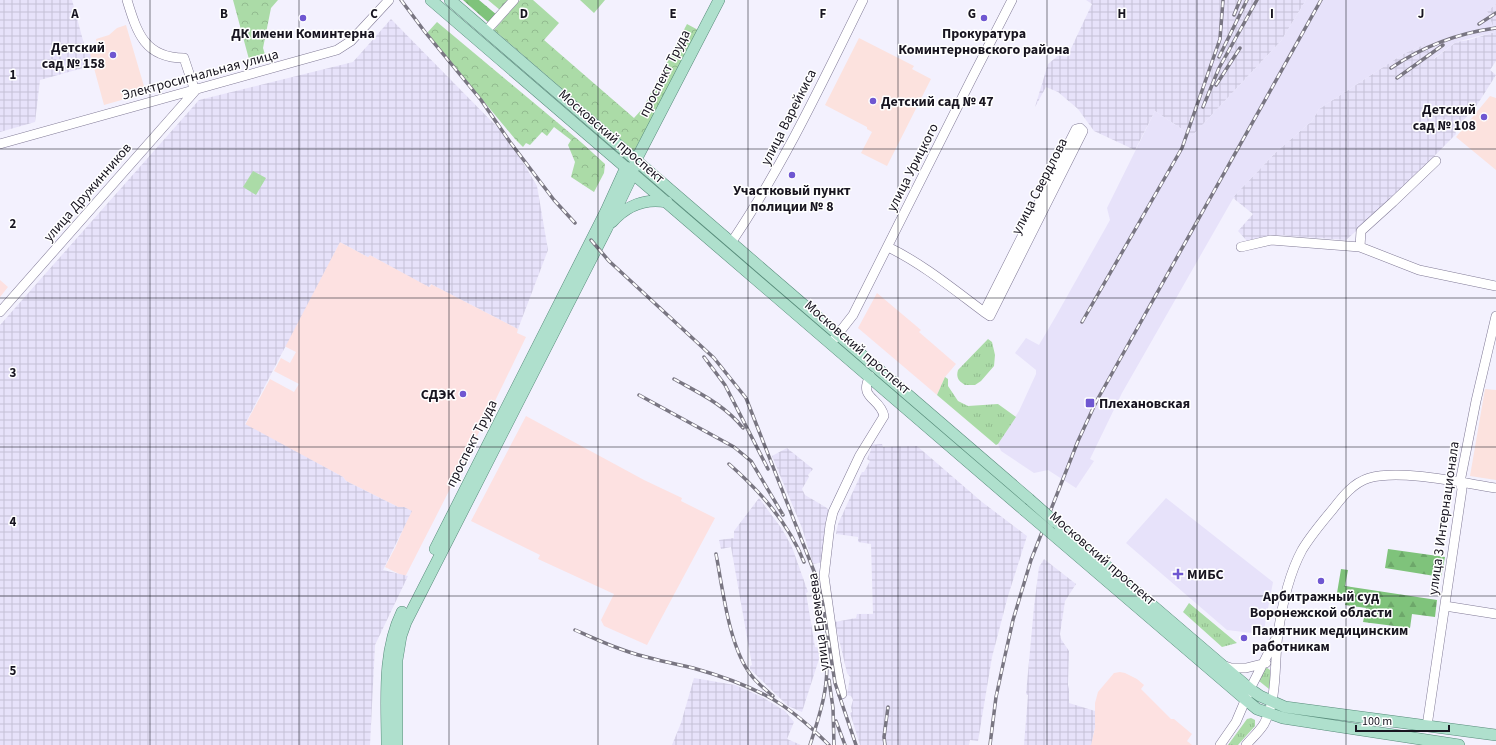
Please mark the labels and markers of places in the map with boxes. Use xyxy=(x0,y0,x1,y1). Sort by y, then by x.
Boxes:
marker: ДК имени Коминтерна xyxy=(298,13,308,23)
marker: Прокуратура Коминтерновского района xyxy=(979,13,989,23)
place label: ДК имени Коминтерна xyxy=(231,24,375,44)
place label: Прокуратура Коминтерновского района xyxy=(898,24,1070,60)
place label: Детский сад № 158 xyxy=(42,38,105,74)
marker: Детский сад № 158 xyxy=(108,50,118,60)
place label: Детский сад № 47 xyxy=(881,92,994,112)
marker: Детский сад № 47 xyxy=(868,96,878,106)
place label: Детский сад № 108 xyxy=(1413,100,1476,136)
marker: Детский сад № 108 xyxy=(1479,112,1489,122)
marker: Участковый пункт полиции № 8 xyxy=(787,170,797,180)
place label: Участковый пункт полиции № 8 xyxy=(733,181,851,217)
place label: СДЭК xyxy=(421,385,455,405)
marker: СДЭК xyxy=(458,389,468,399)
place label: Плехановская xyxy=(1099,394,1190,414)
marker: Плехановская xyxy=(1084,397,1096,409)
place label: МИБС xyxy=(1187,565,1224,585)
marker: МИБС xyxy=(1172,568,1184,580)
marker: Арбитражный суд Воронежской области xyxy=(1316,576,1326,586)
place label: Арбитражный суд Воронежской области xyxy=(1250,587,1392,623)
place label: Памятник медицинским работникам xyxy=(1252,621,1408,657)
marker: Памятник медицинским работникам xyxy=(1239,633,1249,643)

